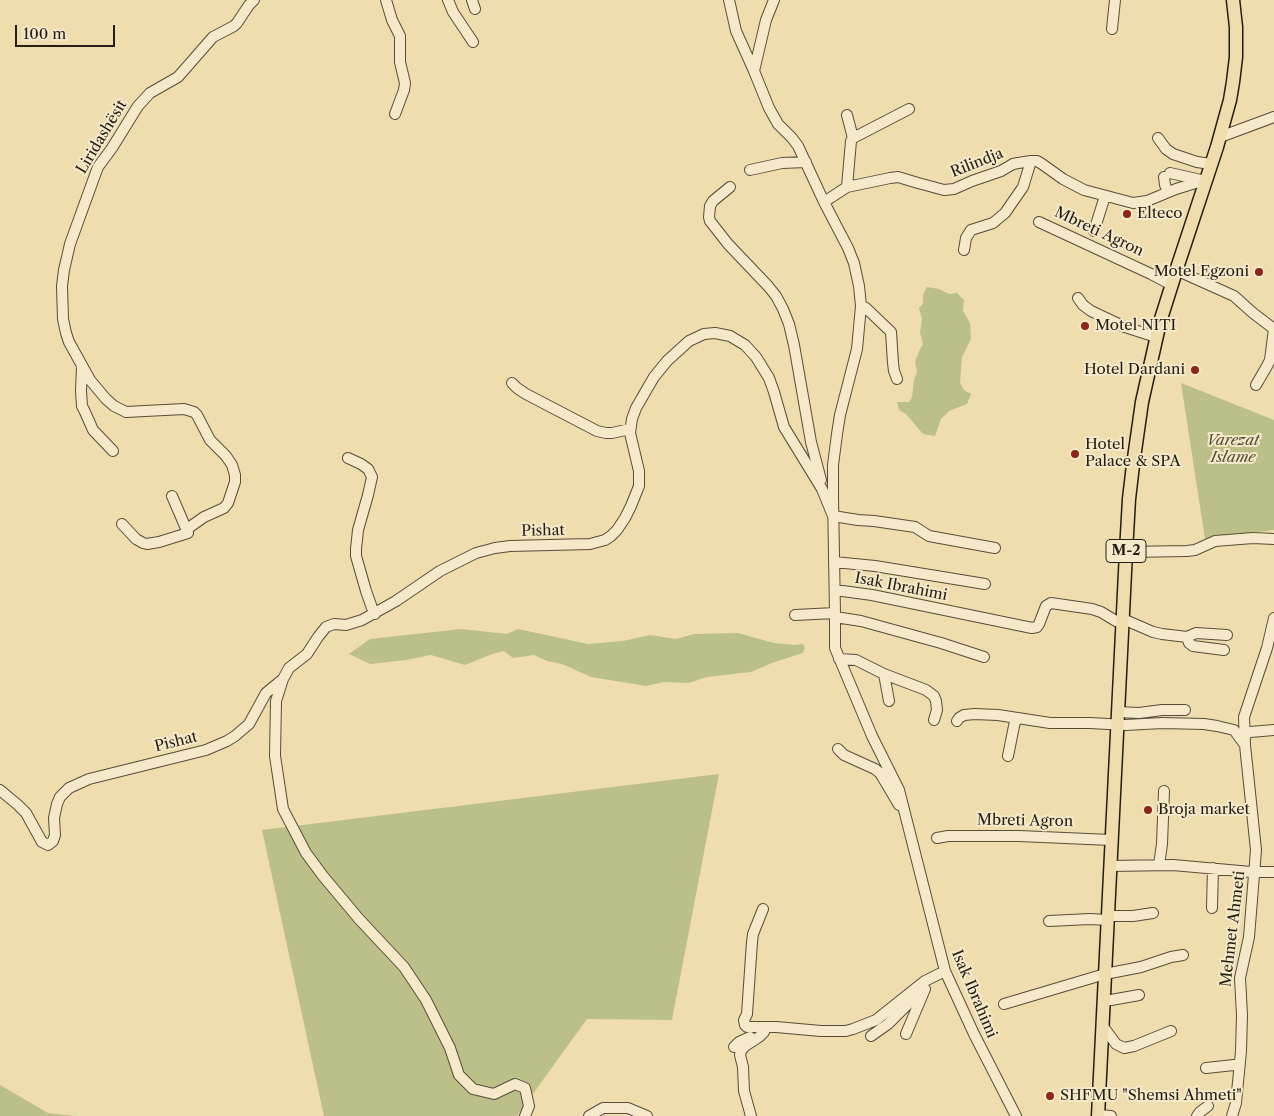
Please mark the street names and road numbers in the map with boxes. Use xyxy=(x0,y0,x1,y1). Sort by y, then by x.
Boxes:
street label: Liridashësit xyxy=(73,97,131,177)
street label: Rilindja xyxy=(948,144,1006,182)
street label: Mbreti Agron xyxy=(1052,204,1146,260)
street label: Pishat xyxy=(521,522,565,540)
road number: M-2 xyxy=(1106,540,1146,562)
street label: Isak Ibrahimi xyxy=(853,569,949,605)
street label: Pishat xyxy=(153,728,199,756)
street label: Mbreti Agron xyxy=(977,811,1073,831)
street label: Mehmet Ahmeti xyxy=(1217,870,1249,988)
street label: Isak Ibrahimi xyxy=(947,947,1001,1041)

